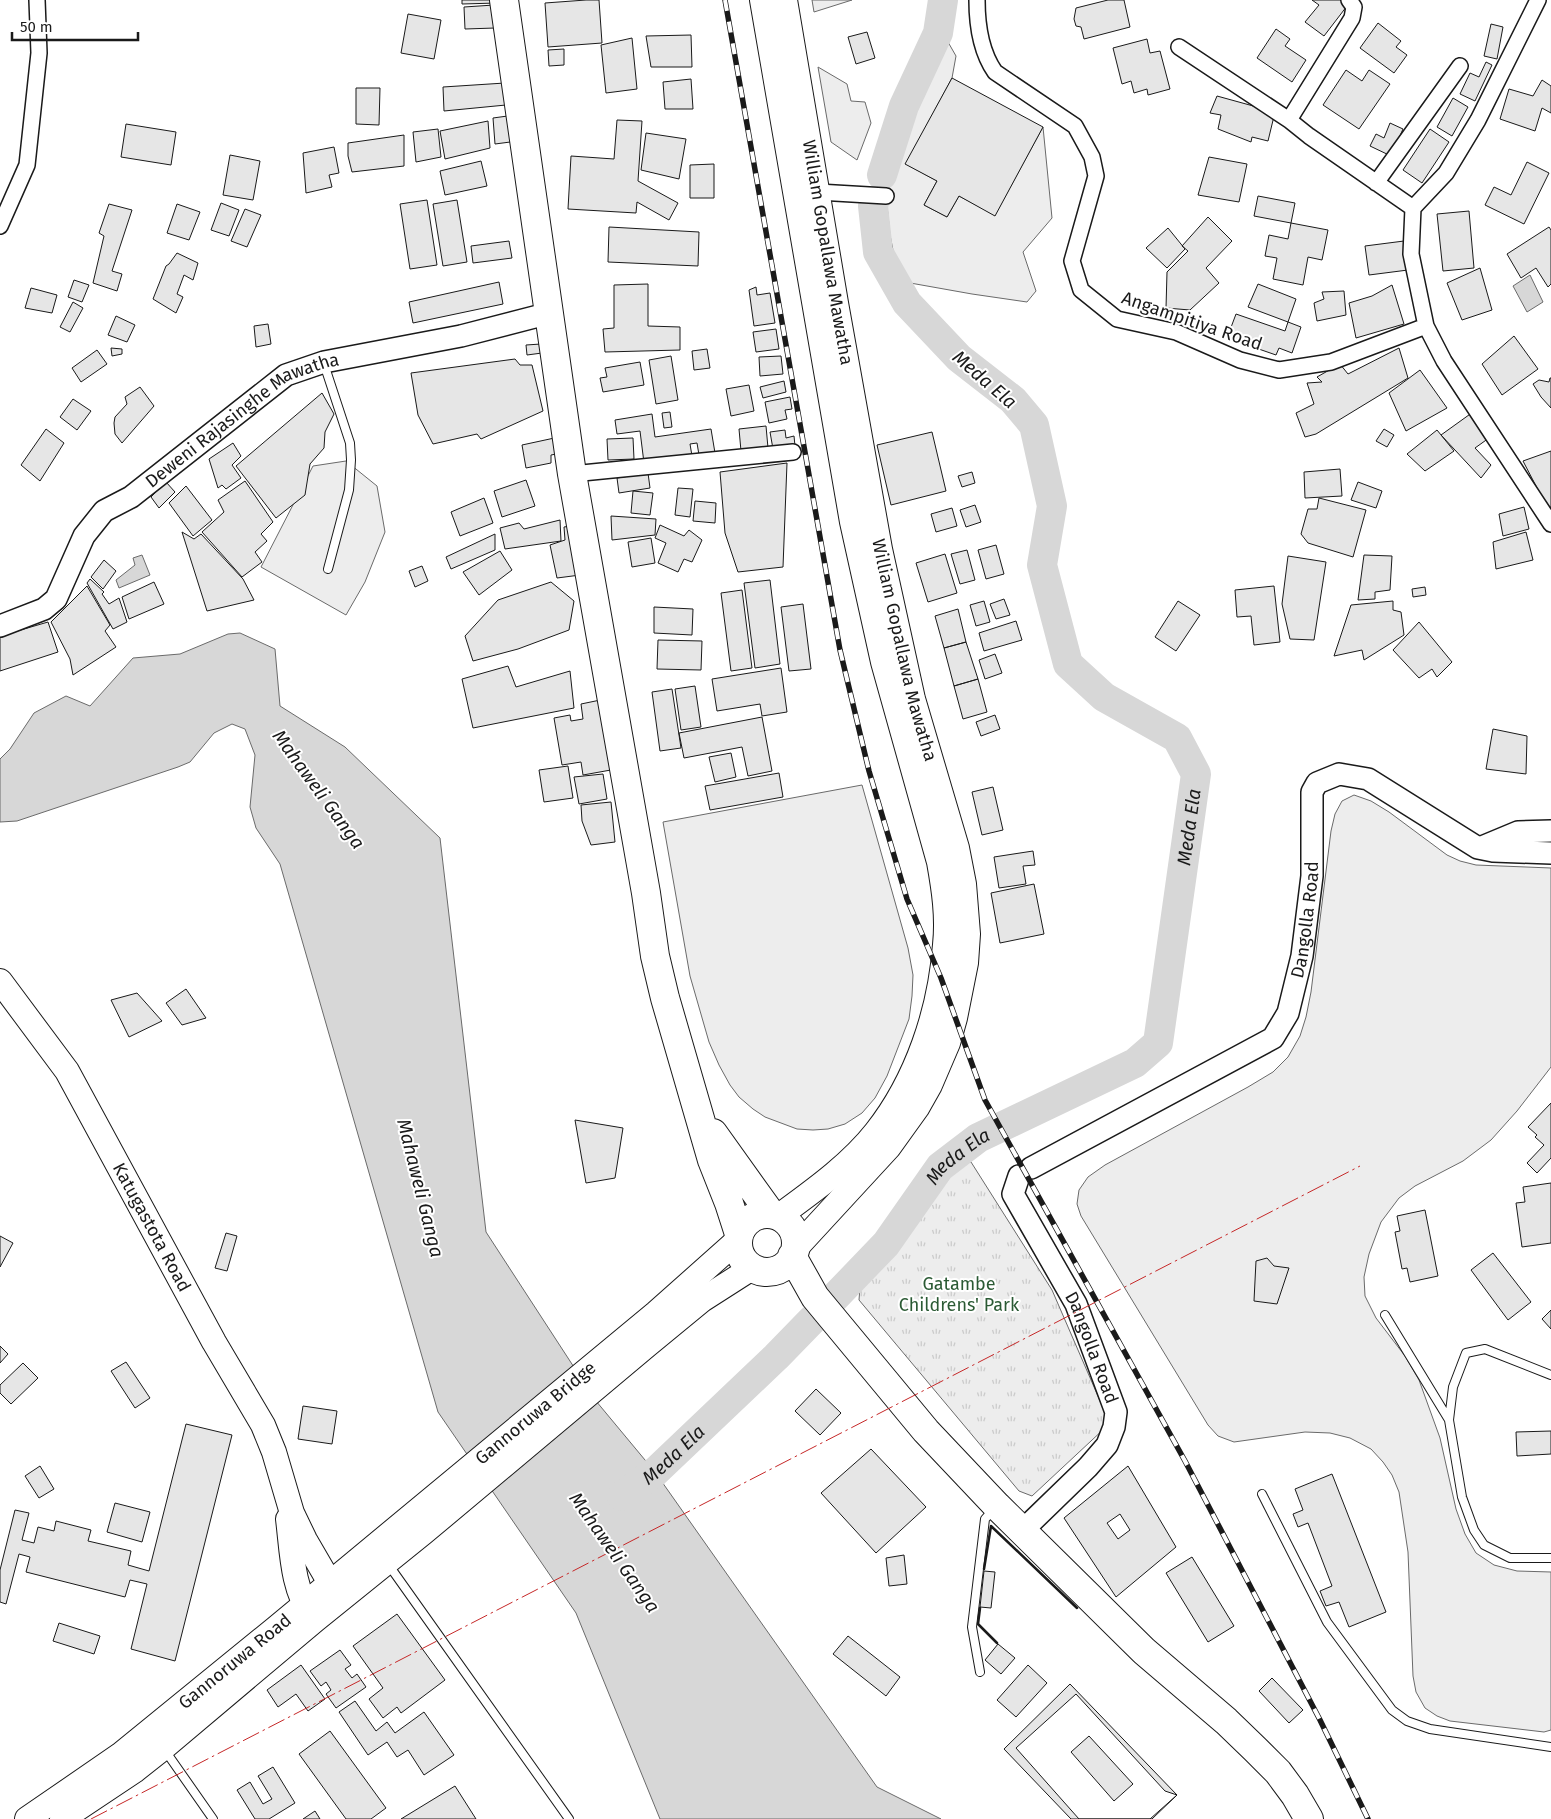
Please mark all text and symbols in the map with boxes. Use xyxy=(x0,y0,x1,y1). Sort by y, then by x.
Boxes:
scale bar xyxy=(12,10,139,42)
text: 50 m xyxy=(20,18,53,36)
street label: William Gopallawa Mawatha xyxy=(798,138,858,367)
street label: Angampitiya Road xyxy=(1119,287,1265,355)
water label: Meda Ela xyxy=(948,345,1021,413)
street label: Deweni Rajasinghe Mawatha xyxy=(141,348,341,493)
street label: William Gopallawa Mawatha xyxy=(867,537,942,764)
water label: Mahaweli Ganga xyxy=(268,725,370,853)
water label: Meda Ela xyxy=(1172,787,1206,867)
street label: Dangolla Road xyxy=(1286,861,1323,981)
water label: Mahaweli Ganga xyxy=(392,1116,449,1260)
water label: Meda Ela xyxy=(920,1123,993,1189)
street label: Katugastota Road xyxy=(108,1159,196,1296)
park label: Gatambe Childrens' Park xyxy=(899,1273,1020,1316)
street label: Dangolla Road xyxy=(1060,1288,1123,1407)
street label: Gannoruwa Bridge xyxy=(471,1357,600,1469)
water label: Meda Ela xyxy=(638,1420,710,1490)
water label: Mahaweli Ganga xyxy=(564,1488,665,1617)
street label: Gannoruwa Road xyxy=(174,1609,296,1714)

